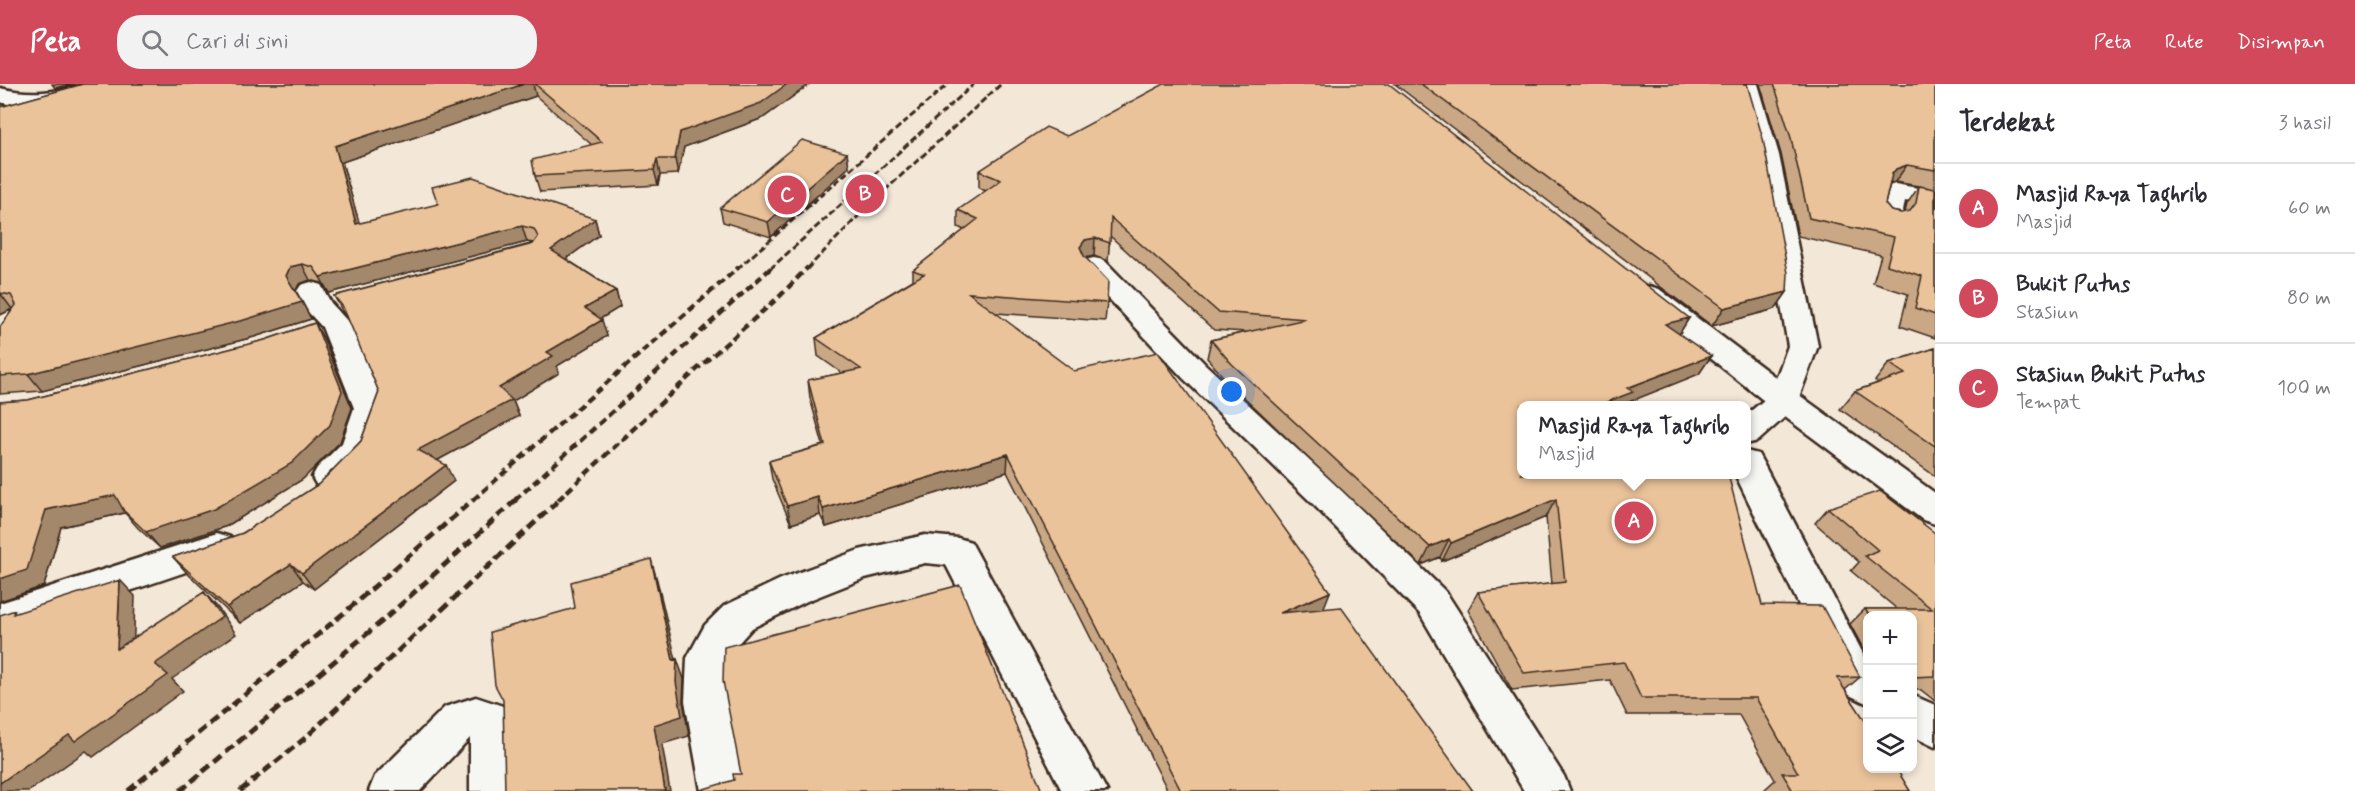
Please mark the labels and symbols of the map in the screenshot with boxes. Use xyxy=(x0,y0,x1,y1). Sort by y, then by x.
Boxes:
pin: C xyxy=(768,172,806,218)
pin: B xyxy=(846,172,884,216)
your location xyxy=(1217,377,1246,406)
pin: A xyxy=(1614,498,1654,544)

